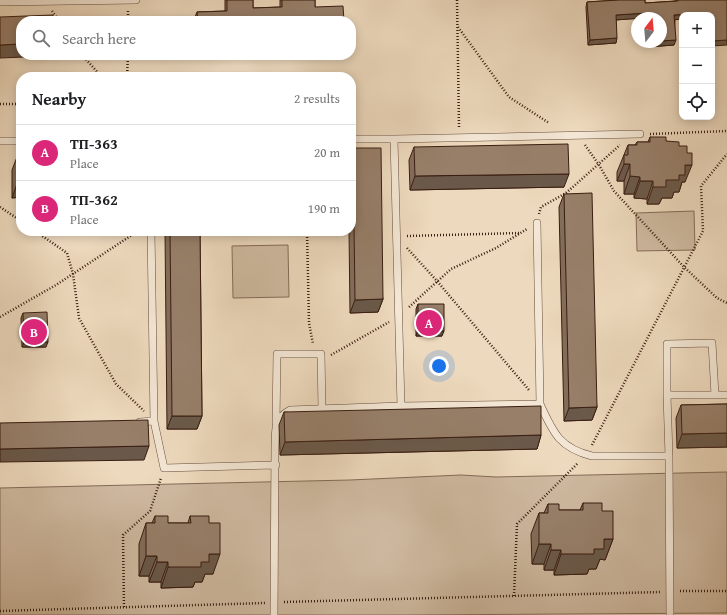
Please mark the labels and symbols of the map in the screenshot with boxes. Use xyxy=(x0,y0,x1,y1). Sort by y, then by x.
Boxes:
north arrow xyxy=(631,12,667,48)
pin: A xyxy=(416,308,442,338)
pin: B xyxy=(21,317,47,347)
your location xyxy=(429,356,449,376)

